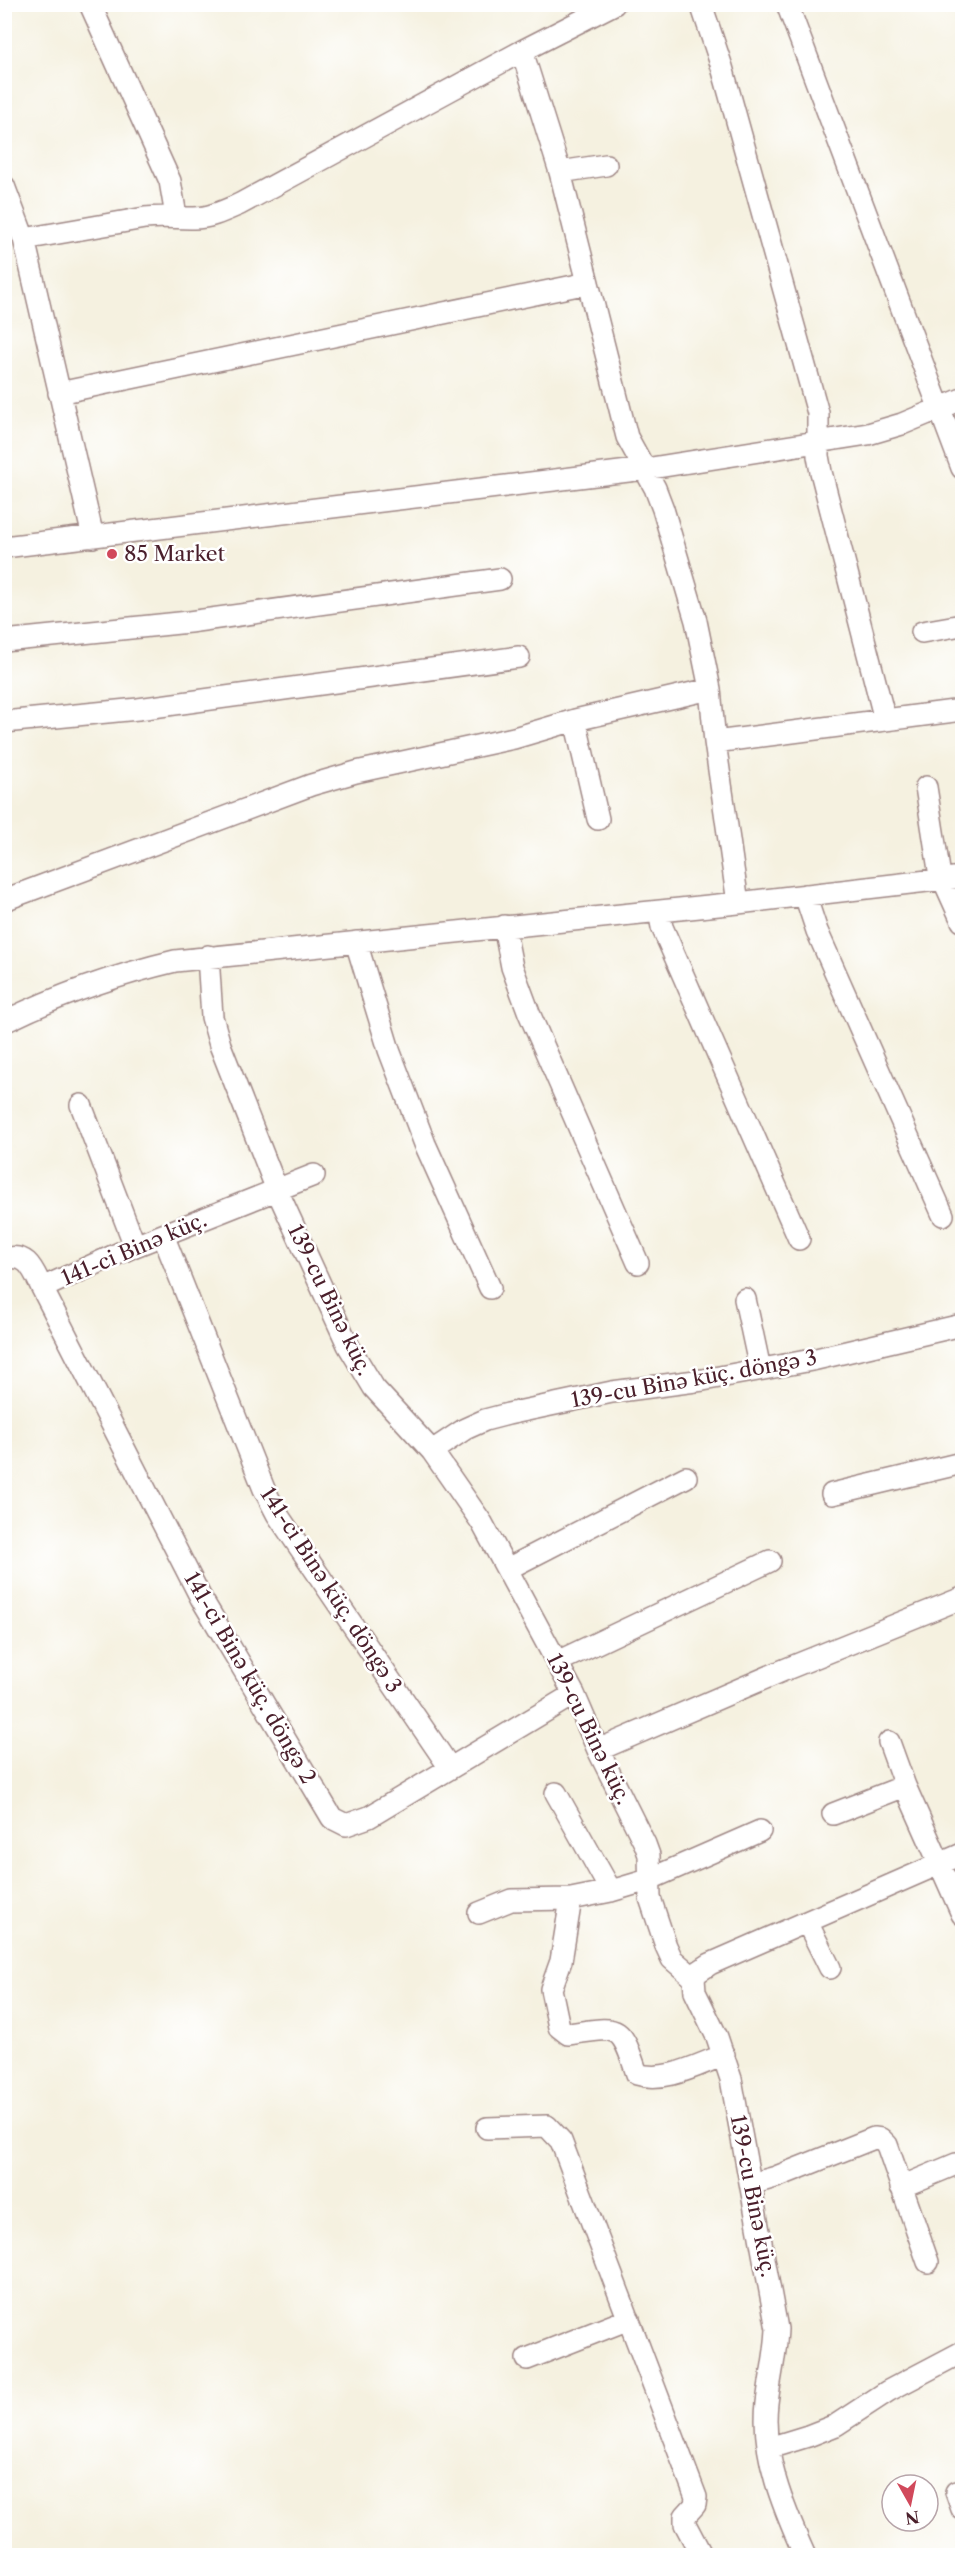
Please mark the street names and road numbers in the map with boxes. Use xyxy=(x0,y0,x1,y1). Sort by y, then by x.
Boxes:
street label: 141-ci Binə küç. xyxy=(57,1207,210,1290)
street label: 139-cu Binə küç. xyxy=(283,1220,378,1379)
street label: 139-cu Binə küç. döngə 3 xyxy=(569,1345,819,1412)
street label: 141-ci Binə küç. döngə 3 xyxy=(256,1482,407,1697)
street label: 141-ci Binə küç. döngə 2 xyxy=(180,1567,321,1788)
street label: 139-cu Binə küç. xyxy=(542,1649,637,1808)
street label: 139-cu Binə küç. xyxy=(725,2113,781,2279)

